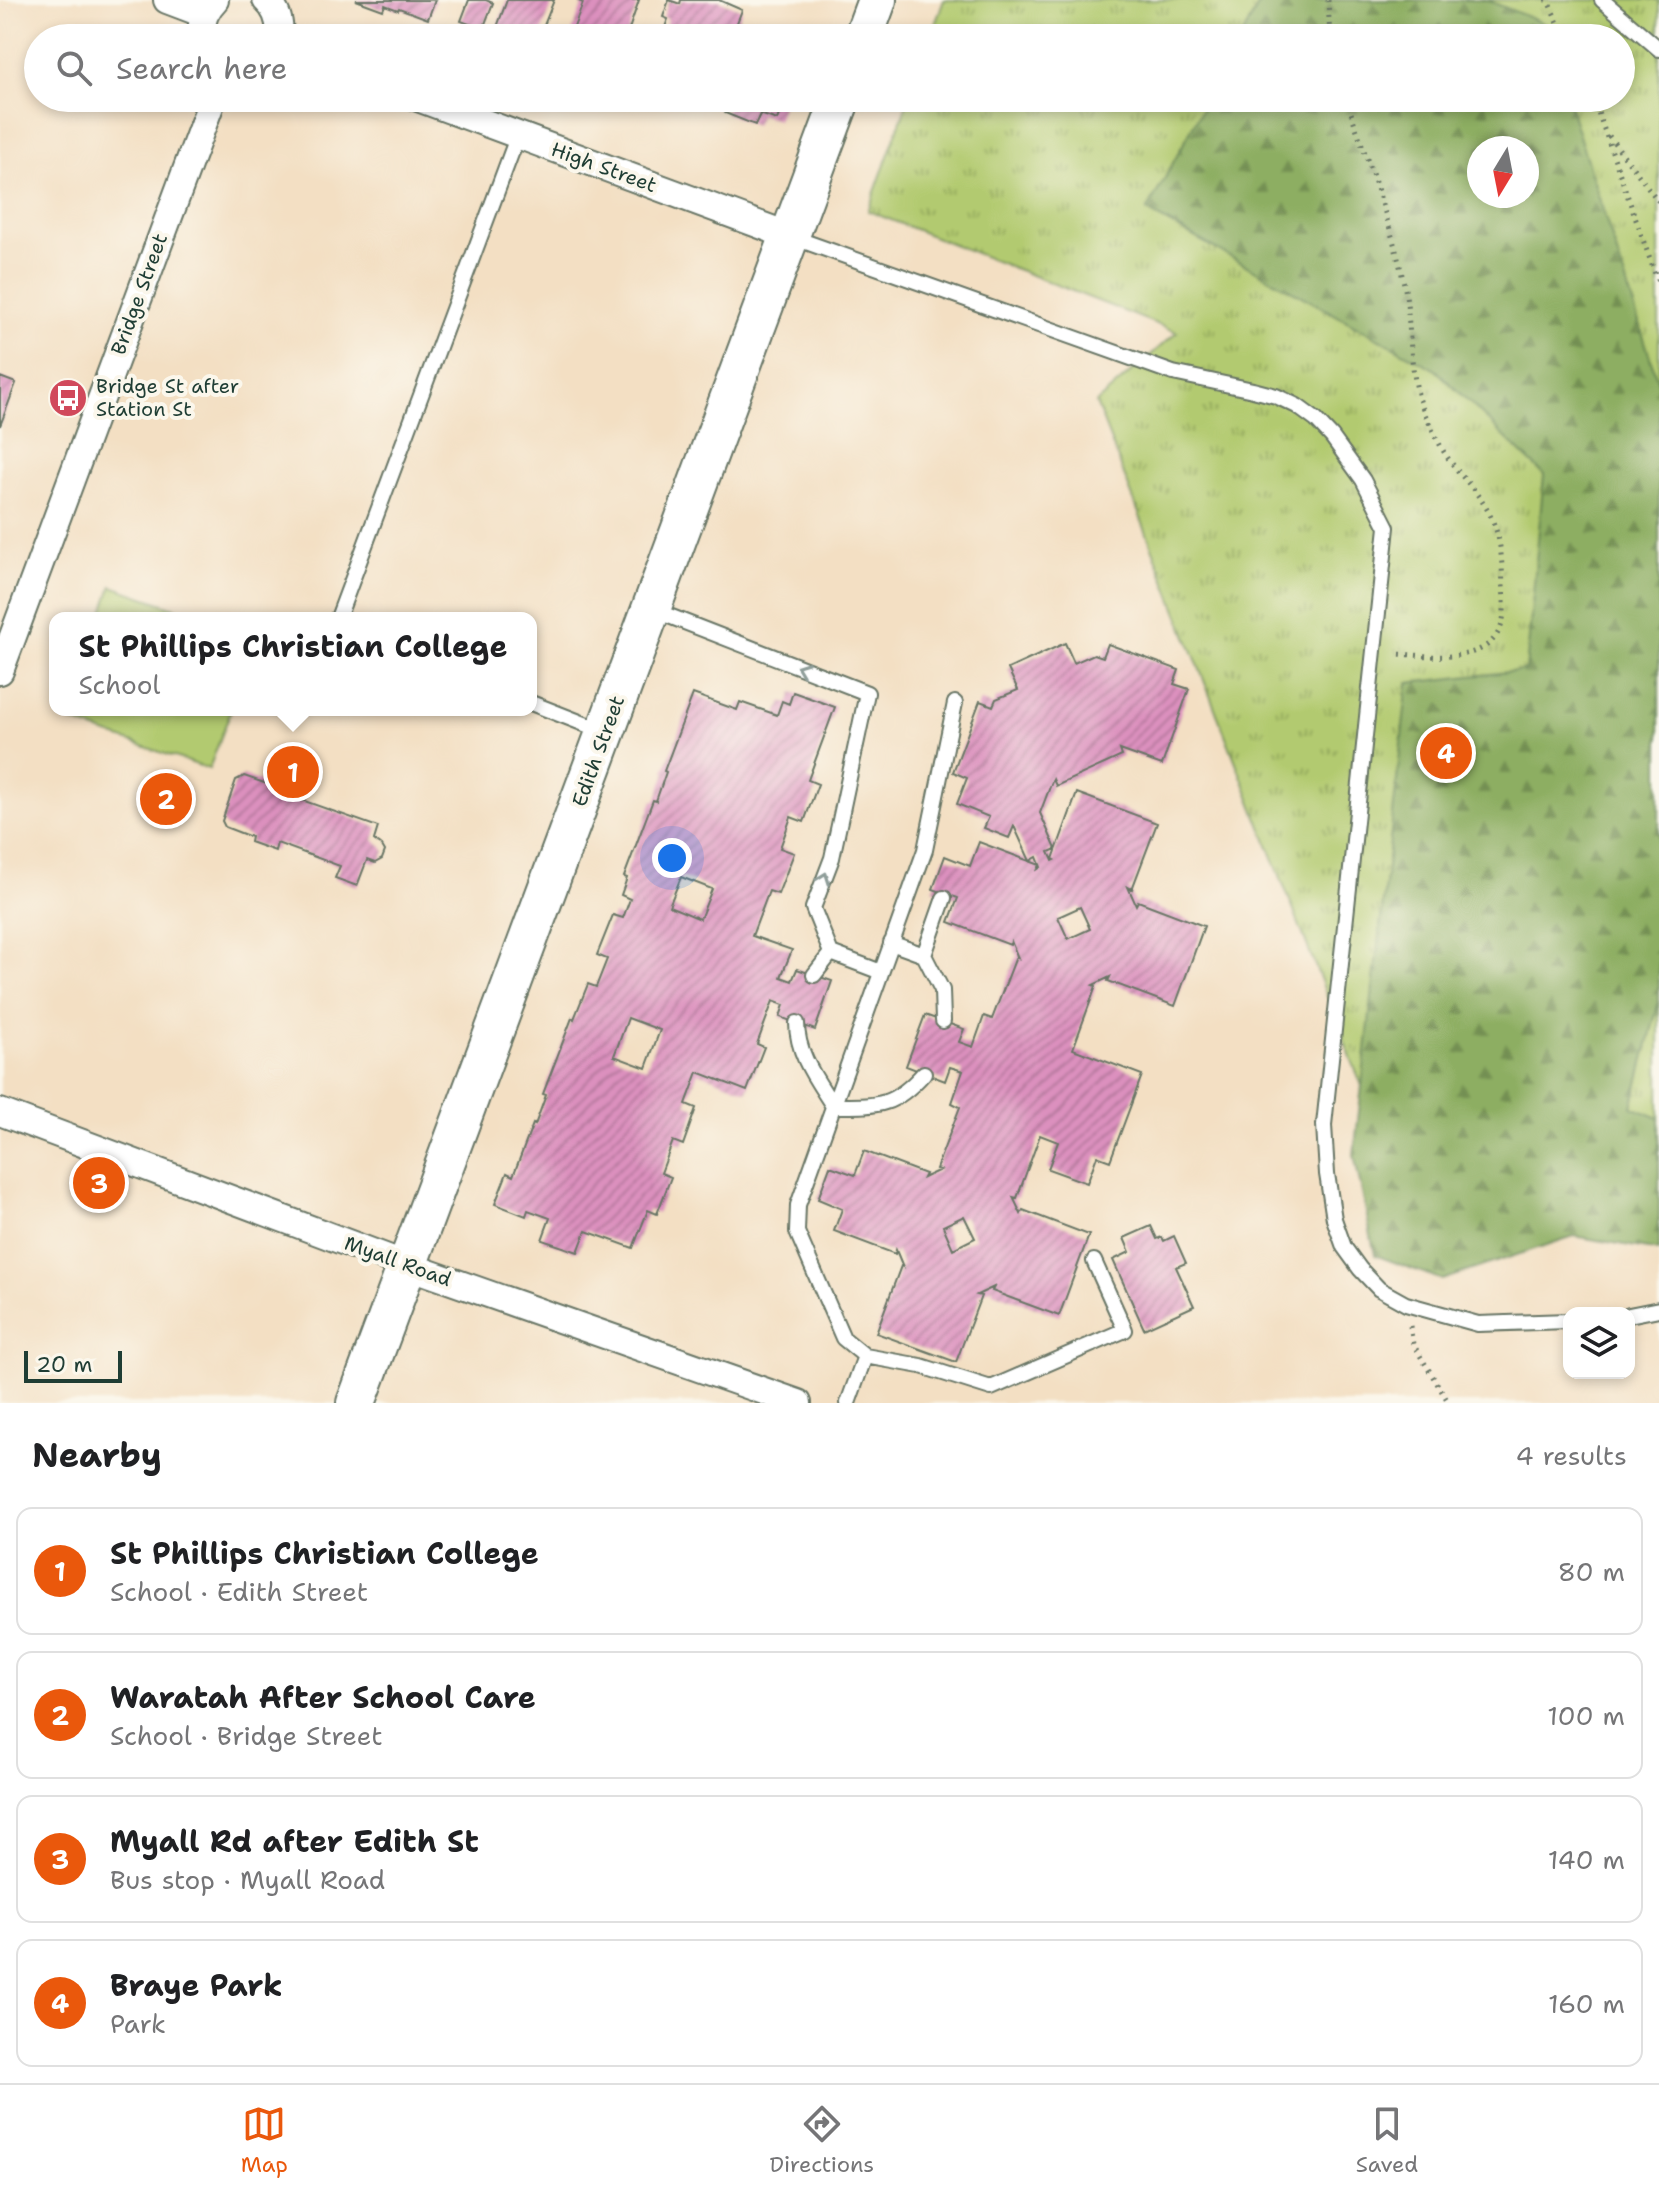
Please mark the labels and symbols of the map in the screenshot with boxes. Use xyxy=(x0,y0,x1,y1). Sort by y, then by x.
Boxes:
street label: High Street xyxy=(548,136,660,198)
north arrow xyxy=(1467,136,1539,208)
street label: Bridge Street xyxy=(105,230,173,358)
place label: Bridge St after Station St xyxy=(96,373,239,422)
bus stop icon: Bridge St after Station St xyxy=(47,377,89,419)
one-way arrow xyxy=(796,661,810,678)
street label: Edith Street xyxy=(566,692,630,810)
pin: 4 xyxy=(1420,723,1472,783)
pin: 1 xyxy=(267,742,319,802)
pin: 2 xyxy=(140,769,192,829)
your location xyxy=(652,838,692,878)
one-way arrow xyxy=(814,872,831,886)
pin: 3 xyxy=(73,1153,125,1213)
street label: Myall Road xyxy=(341,1230,455,1292)
scale bar xyxy=(24,1347,122,1383)

